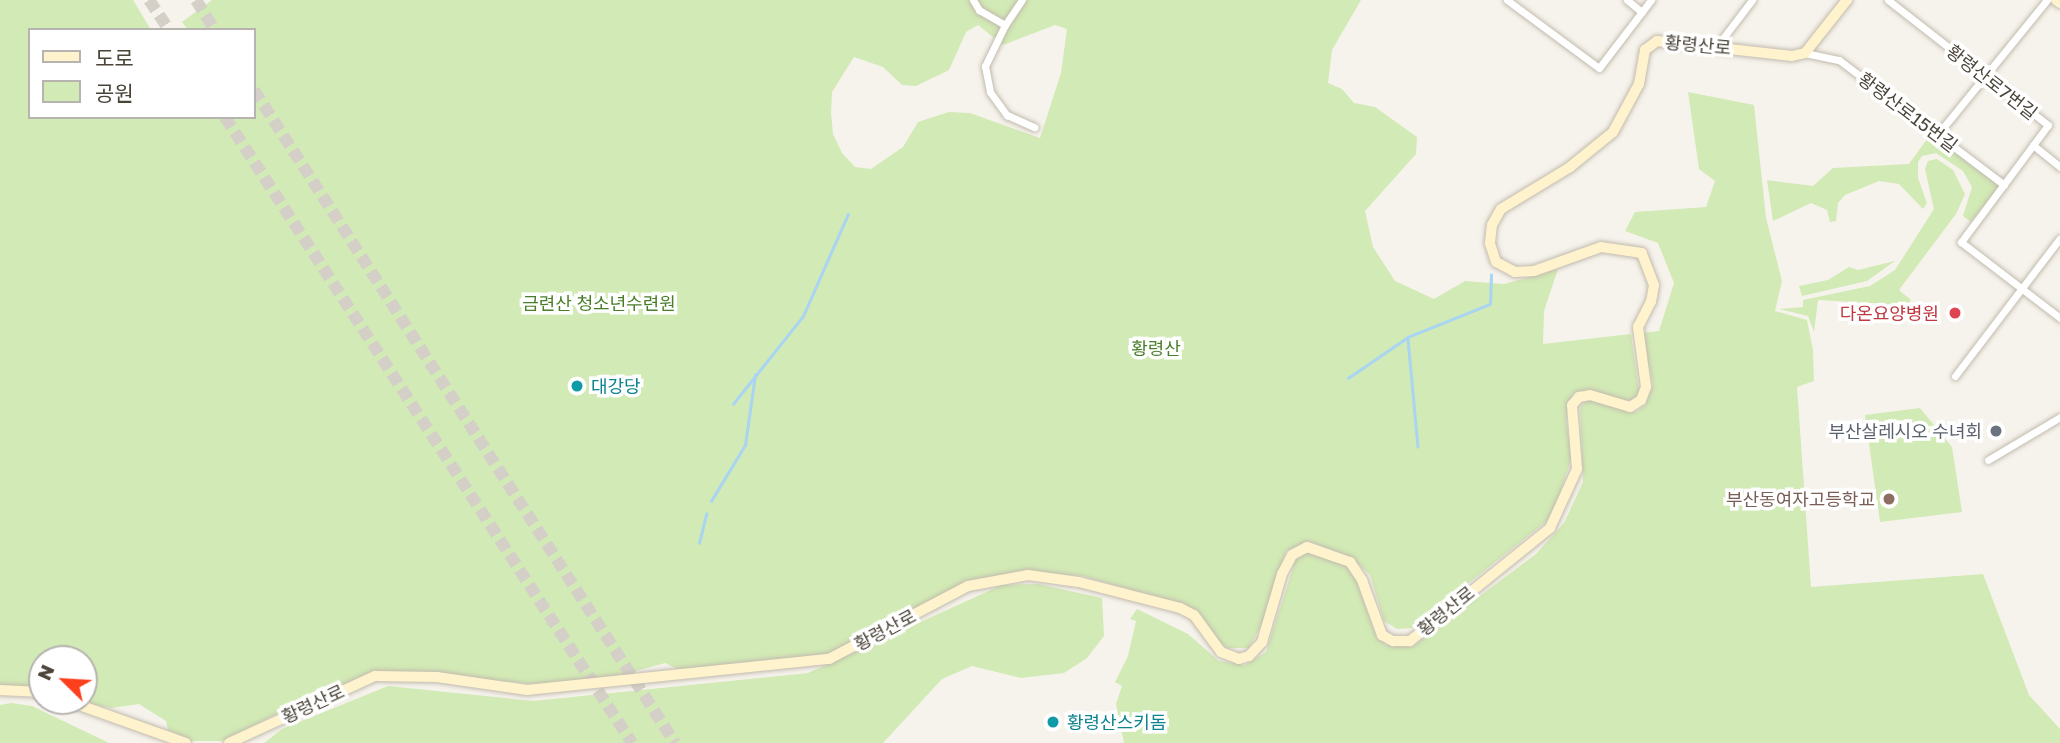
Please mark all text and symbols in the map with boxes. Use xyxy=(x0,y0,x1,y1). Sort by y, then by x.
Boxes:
legend xyxy=(28,28,256,119)
street label: 황령산로 xyxy=(1664,31,1732,59)
street label: 황령산로7번길 xyxy=(1942,40,2042,124)
text: 도로 xyxy=(95,45,134,71)
street label: 황령산로15번길 xyxy=(1854,68,1962,156)
text: 공원 xyxy=(95,80,134,106)
park label: 금련산 청소년수련원 xyxy=(522,292,676,314)
place label: 다온요양병원 xyxy=(1840,302,1939,324)
marker: 다온요양병원 xyxy=(1945,303,1965,323)
park label: 황령산 xyxy=(1131,337,1181,359)
place label: 대강당 xyxy=(591,375,641,397)
marker: 대강당 xyxy=(569,378,585,394)
place label: 부산살레시오 수녀회 xyxy=(1828,420,1982,442)
marker: 부산살레시오 수녀회 xyxy=(1988,423,2004,439)
place label: 부산동여자고등학교 xyxy=(1726,488,1875,510)
marker: 부산동여자고등학교 xyxy=(1881,491,1897,507)
street label: 황령산로 xyxy=(1413,582,1479,640)
street label: 황령산로 xyxy=(851,605,919,655)
north arrow xyxy=(28,645,98,715)
text: N xyxy=(32,661,59,683)
street label: 황령산로 xyxy=(278,680,348,728)
place label: 황령산스키돔 xyxy=(1067,711,1166,733)
marker: 황령산스키돔 xyxy=(1045,714,1061,730)

